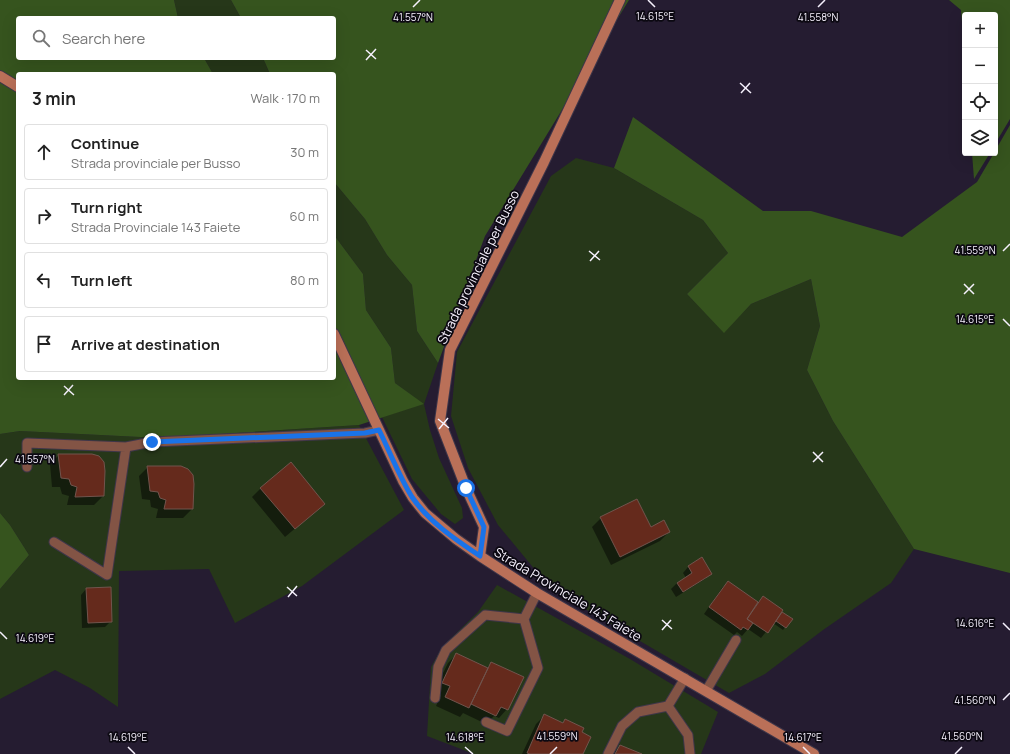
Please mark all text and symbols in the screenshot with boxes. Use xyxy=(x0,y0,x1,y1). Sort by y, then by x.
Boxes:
text: 14.615°E xyxy=(636,9,674,23)
text: 41.557°N xyxy=(393,10,433,24)
text: 41.558°N xyxy=(798,10,838,24)
map controls xyxy=(962,12,998,156)
button: + xyxy=(962,12,998,48)
search box xyxy=(16,16,336,60)
icon: search xyxy=(30,27,52,49)
text: Search here xyxy=(62,28,145,49)
button: − xyxy=(962,48,998,84)
button: locate xyxy=(962,84,998,120)
text: 3 min xyxy=(32,87,76,110)
text: Walk · 170 m xyxy=(250,89,320,107)
button: layers xyxy=(962,120,998,156)
text: Continue xyxy=(71,133,139,154)
icon: ahead xyxy=(33,141,55,163)
text: 30 m xyxy=(290,143,319,161)
text: Strada provinciale per Busso xyxy=(71,154,241,172)
street label: Strada provinciale per Busso xyxy=(433,187,523,347)
text: Turn right xyxy=(71,197,142,218)
icon: right xyxy=(33,205,55,227)
text: 60 m xyxy=(289,207,319,225)
text: Strada Provinciale 143 Faiete xyxy=(71,218,240,236)
text: 41.559°N xyxy=(954,243,996,257)
icon: left xyxy=(33,269,55,291)
text: Turn left xyxy=(71,270,133,291)
text: 80 m xyxy=(290,271,319,289)
text: 14.615°E xyxy=(956,312,994,326)
icon: arrive xyxy=(33,333,55,355)
text: Arrive at destination xyxy=(71,334,220,355)
route end xyxy=(143,433,161,451)
text: 41.557°N xyxy=(15,452,55,466)
route start xyxy=(457,479,475,497)
street label: Strada Provinciale 143 Faiete xyxy=(491,543,646,646)
text: 14.616°E xyxy=(956,616,995,630)
text: 14.619°E xyxy=(16,631,55,645)
text: 41.560°N xyxy=(954,693,996,707)
text: 41.559°N xyxy=(536,729,578,743)
text: 41.560°N xyxy=(941,729,983,743)
text: 14.619°E xyxy=(109,730,148,744)
text: 14.618°E xyxy=(446,730,484,744)
text: 14.617°E xyxy=(784,730,822,744)

